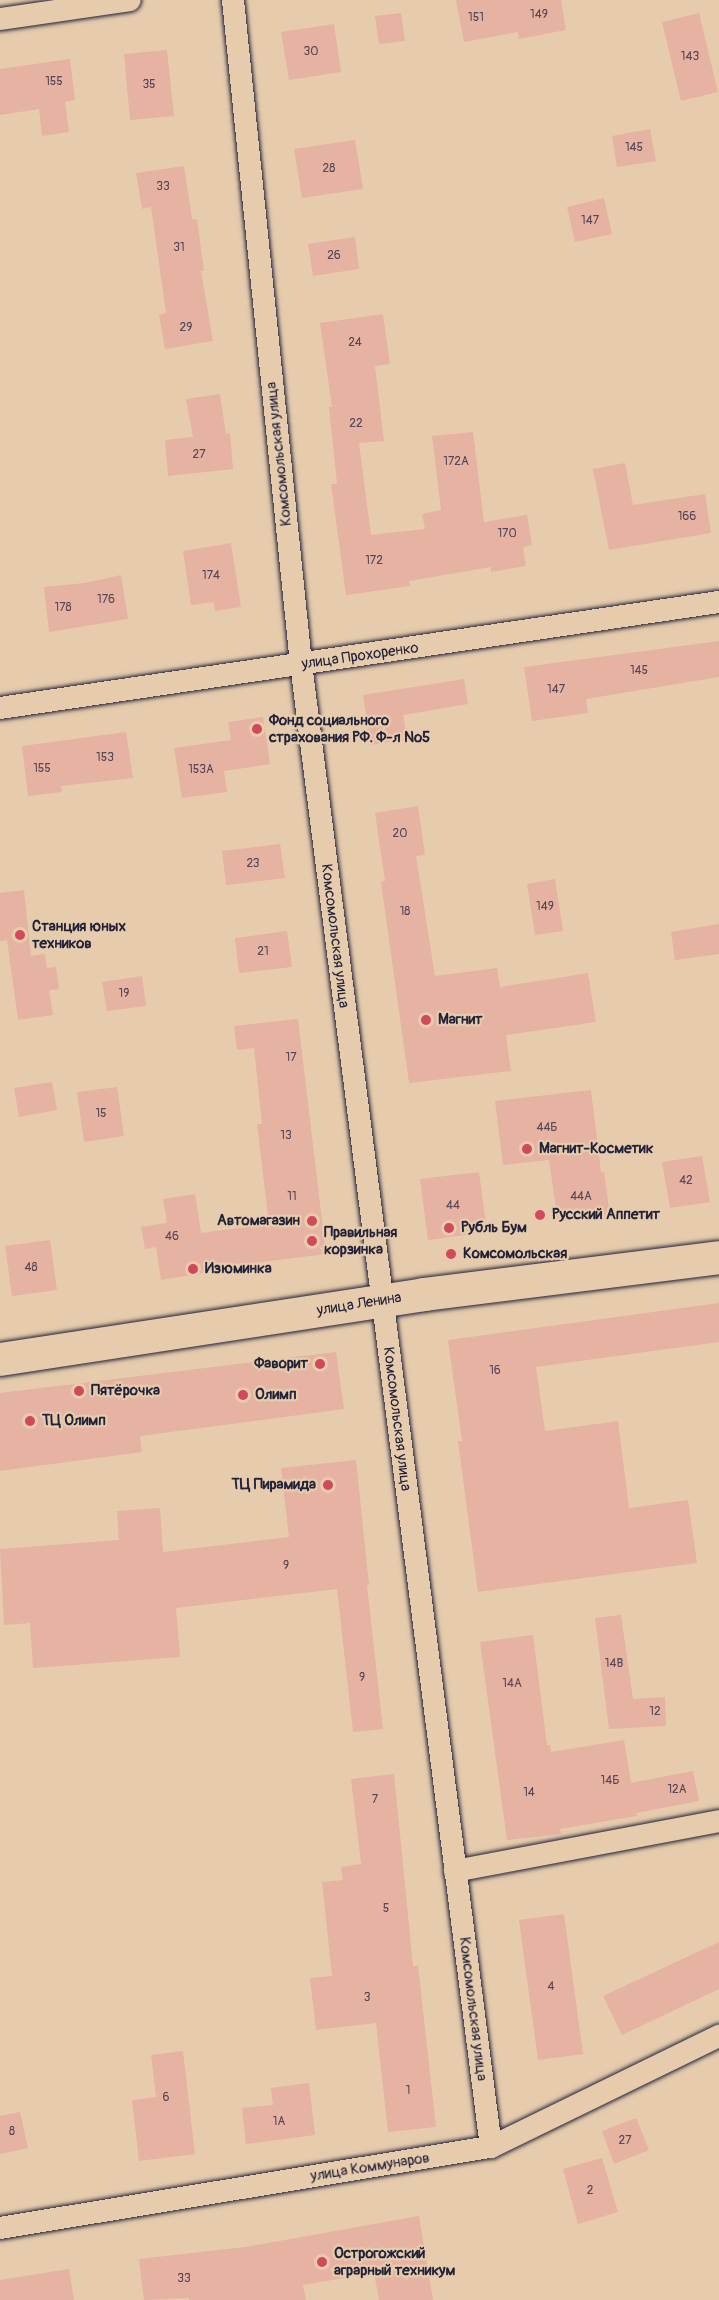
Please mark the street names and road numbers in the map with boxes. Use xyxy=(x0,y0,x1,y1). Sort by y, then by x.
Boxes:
street label: Комсомольская улица xyxy=(262,381,296,527)
street label: улица Прохоренко xyxy=(300,639,420,673)
street label: Комсомольская улица xyxy=(317,863,353,1009)
street label: улица Ленина xyxy=(315,1288,403,1320)
street label: Комсомольская улица xyxy=(379,1346,415,1492)
street label: Комсомольская улица xyxy=(455,1936,491,2082)
street label: улица Коммунаров xyxy=(309,2149,431,2185)

